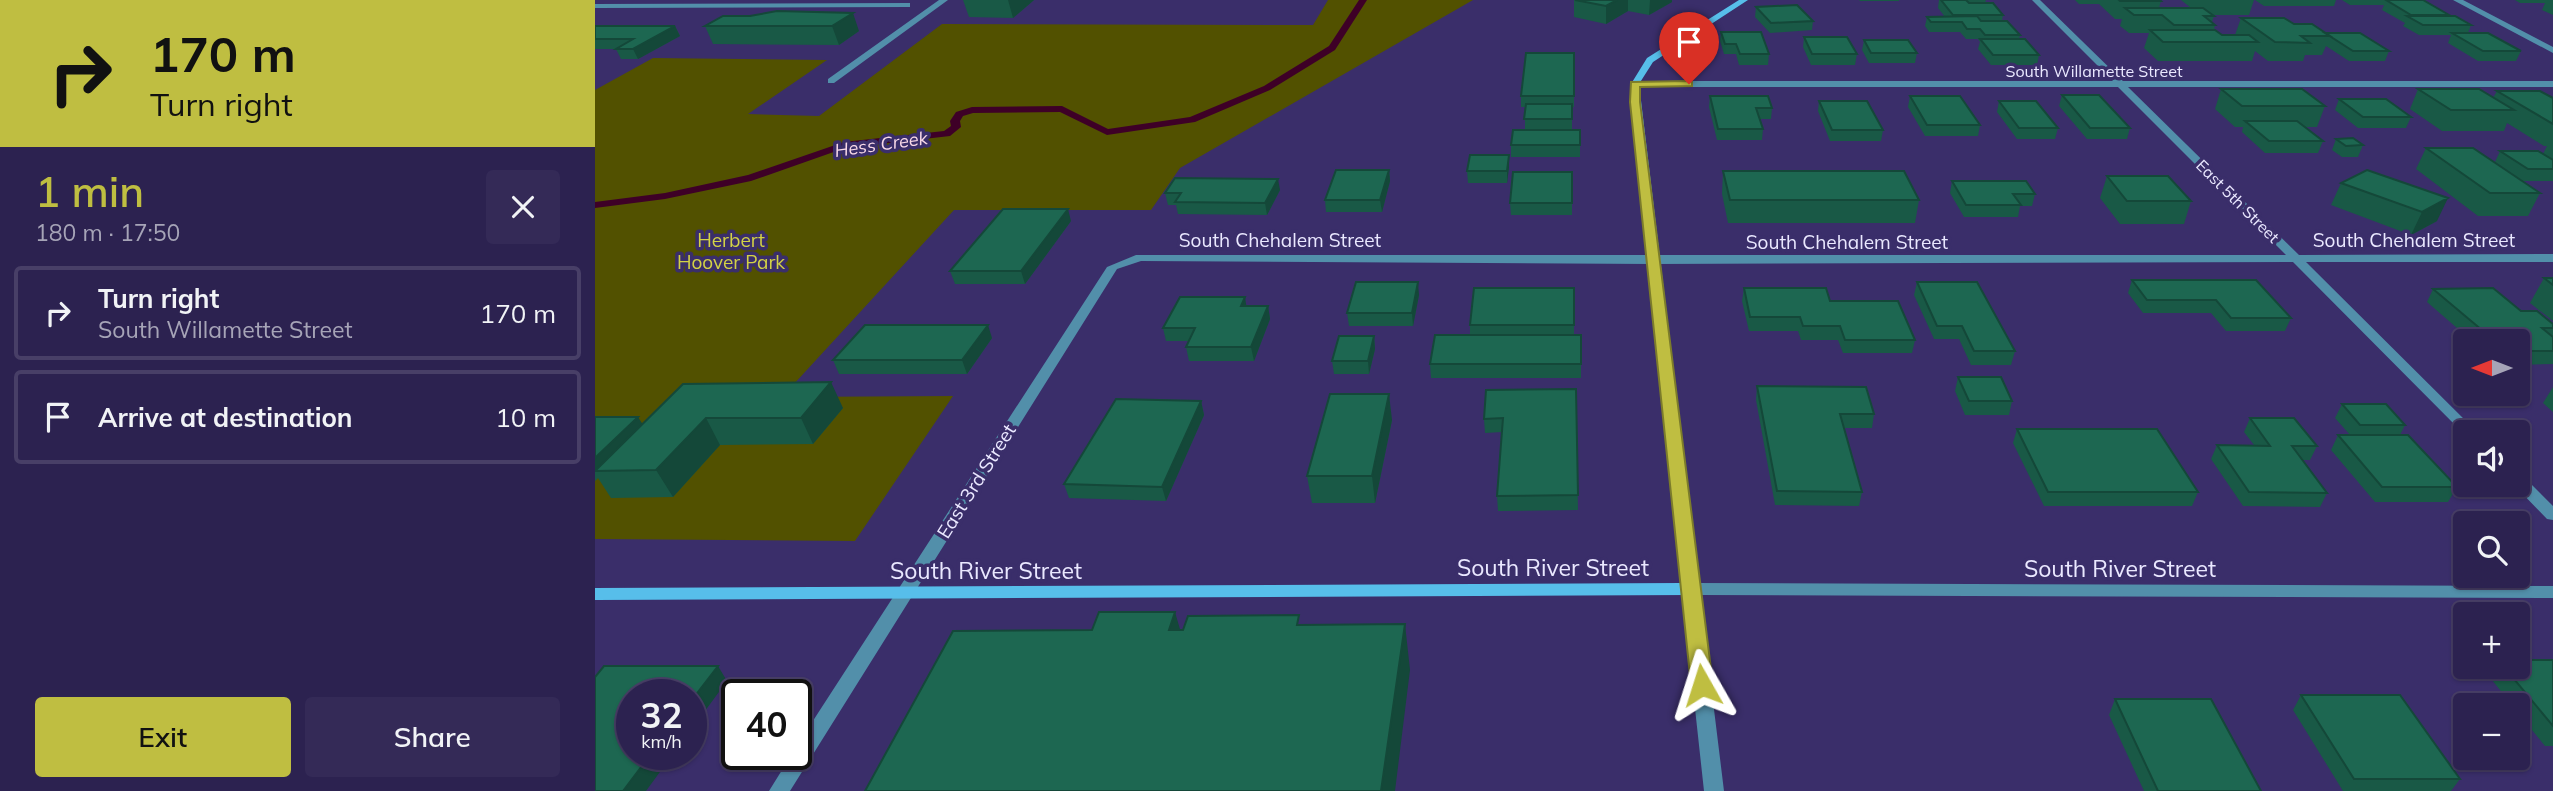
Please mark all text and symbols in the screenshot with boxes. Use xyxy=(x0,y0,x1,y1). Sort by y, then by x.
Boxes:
pin xyxy=(1659,12.0,1719,84)
text: 170 m xyxy=(150,23,296,84)
icon: arrive xyxy=(1670,23,1708,61)
icon: right xyxy=(35,28,126,119)
street label: South Willamette Street xyxy=(2005,61,2183,81)
text: Turn right xyxy=(150,84,293,124)
water label: Hess Creek xyxy=(833,126,930,162)
street label: East 5th Street xyxy=(2192,155,2284,247)
text: 1 min xyxy=(35,165,144,218)
button: close xyxy=(486,170,560,244)
text: 180 m · 17:50 xyxy=(35,218,180,247)
park label: Herbert Hoover Park xyxy=(677,228,785,274)
street label: South Chehalem Street xyxy=(1179,228,1382,252)
street label: South Chehalem Street xyxy=(2313,228,2516,252)
street label: South Chehalem Street xyxy=(1746,230,1949,254)
text: Turn right xyxy=(98,282,219,315)
icon: right xyxy=(39,294,77,332)
text: 170 m xyxy=(480,297,556,330)
text: South Willamette Street xyxy=(98,315,353,344)
north arrow xyxy=(2453,329,2531,406)
map controls xyxy=(2453,329,2530,770)
icon: arrive xyxy=(39,398,77,436)
text: Arrive at destination xyxy=(98,401,353,434)
text: 10 m xyxy=(495,401,556,434)
street label: East 3rd Street xyxy=(931,419,1021,543)
button: sound xyxy=(2453,420,2530,497)
button: search xyxy=(2453,511,2530,588)
street label: South River Street xyxy=(1457,553,1649,582)
street label: South River Street xyxy=(2024,554,2216,583)
street label: South River Street xyxy=(890,556,1082,585)
button: + xyxy=(2453,602,2530,679)
position arrow xyxy=(1665,648,1739,722)
speed limit sign: 40 xyxy=(721,679,812,770)
text: 32 xyxy=(640,693,683,737)
button: − xyxy=(2453,693,2530,770)
button: Exit xyxy=(35,697,291,777)
button: Share xyxy=(305,697,560,777)
text: km/h xyxy=(641,730,682,753)

